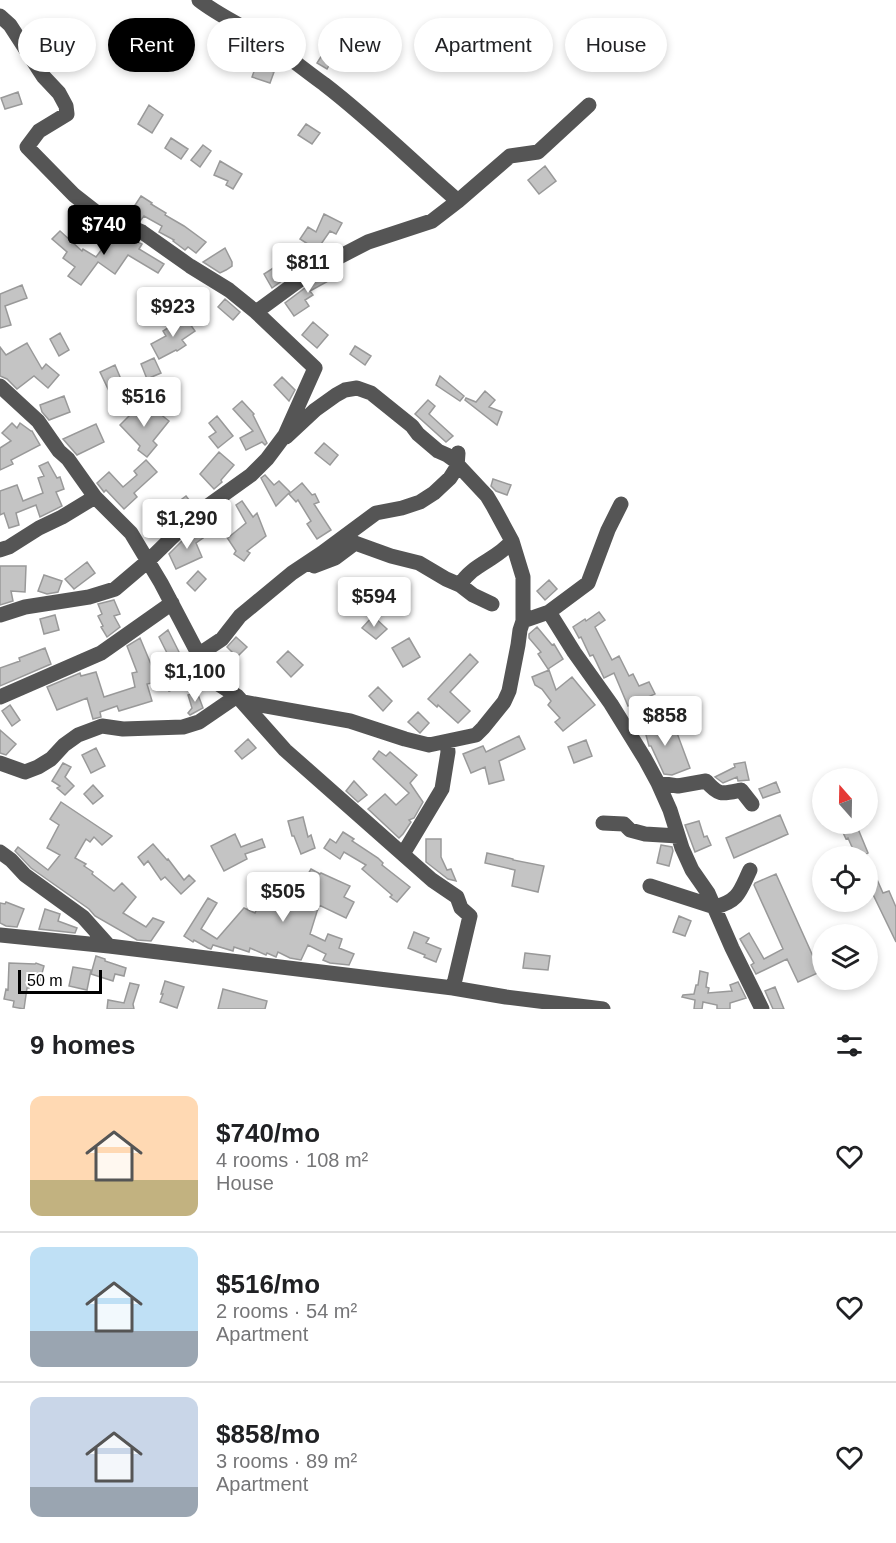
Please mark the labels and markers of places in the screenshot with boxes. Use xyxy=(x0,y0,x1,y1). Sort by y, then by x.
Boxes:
pin: $740 xyxy=(68,205,140,256)
pin: $811 xyxy=(272,243,344,294)
pin: $923 xyxy=(137,287,209,338)
pin: $516 xyxy=(108,377,180,428)
pin: $1,290 xyxy=(138,499,236,550)
pin: $594 xyxy=(338,577,410,628)
pin: $1,100 xyxy=(146,652,244,703)
pin: $858 xyxy=(629,696,701,747)
pin: $505 xyxy=(247,872,319,923)

